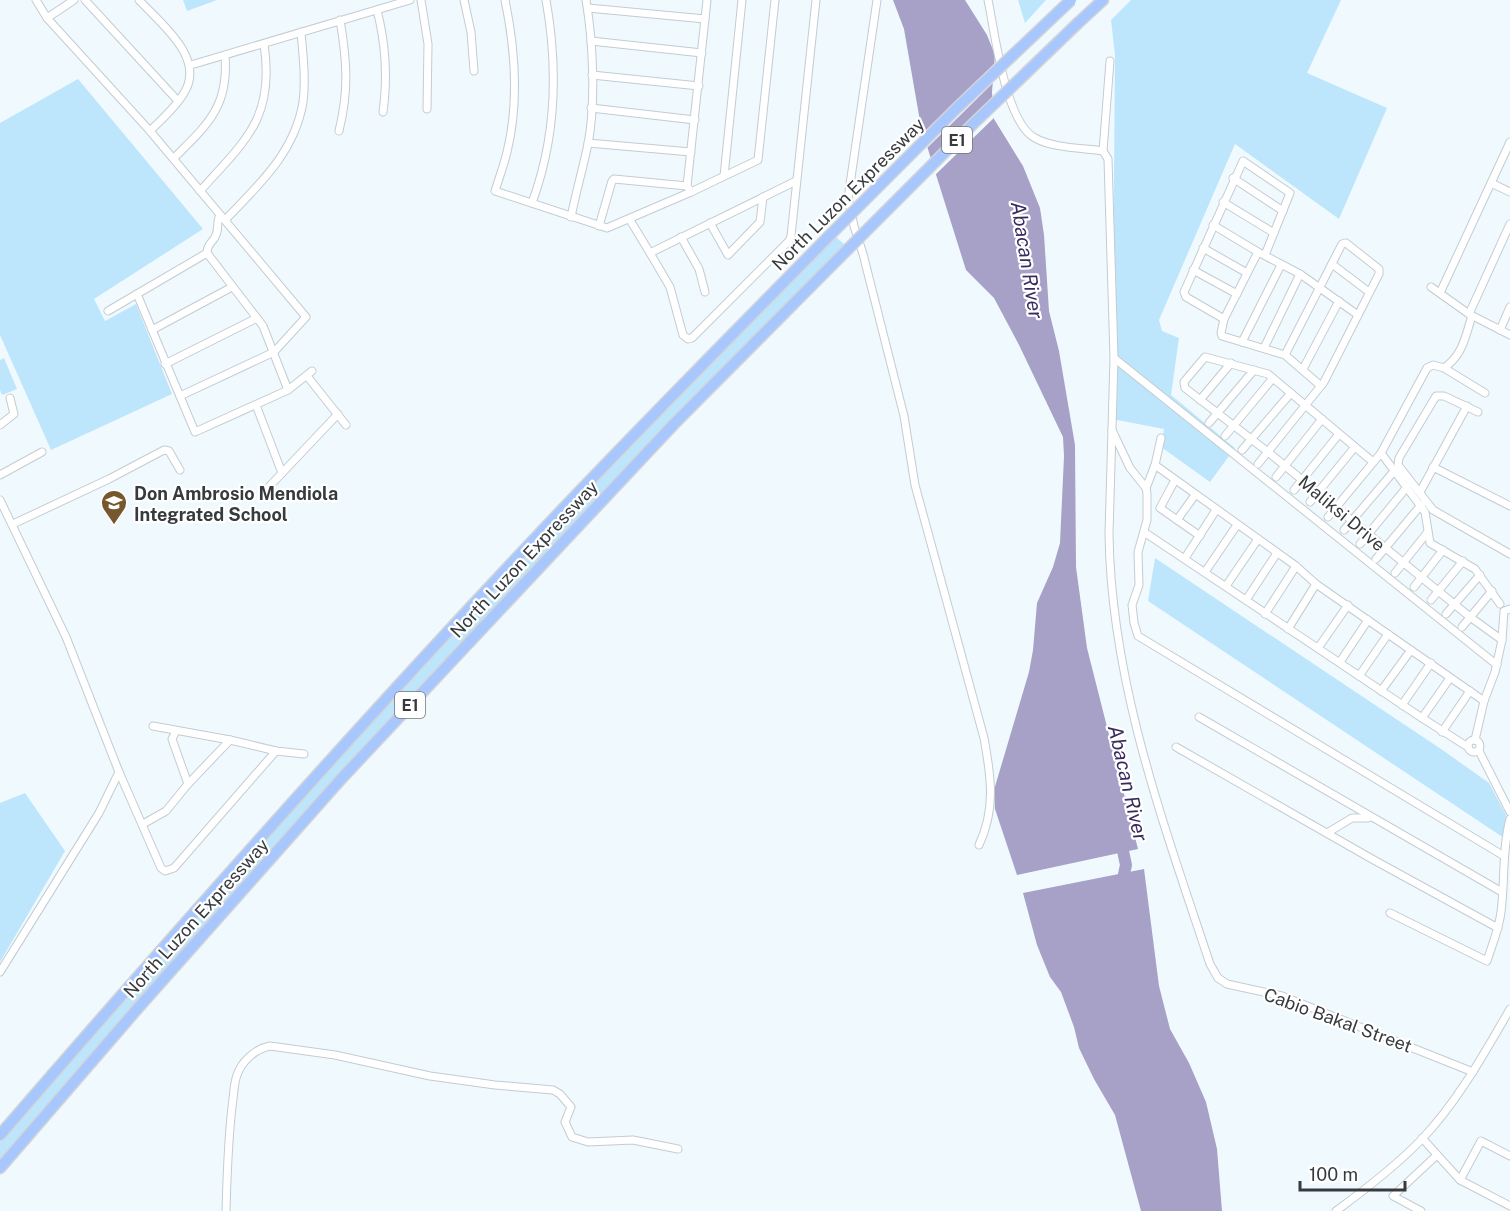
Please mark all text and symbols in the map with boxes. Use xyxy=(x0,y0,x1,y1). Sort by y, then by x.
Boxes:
street label: North Luzon Expressway xyxy=(767,113,929,275)
road number: E1 xyxy=(942,127,972,153)
water label: Abacan River xyxy=(1006,200,1048,321)
street label: Maliksi Drive xyxy=(1294,471,1390,555)
street label: North Luzon Expressway xyxy=(446,476,602,642)
place label: Don Ambrosio Mendiola Integrated School xyxy=(134,483,338,525)
school or university icon: Don Ambrosio Mendiola Integrated School xyxy=(99,488,129,526)
road number: E1 xyxy=(395,692,425,718)
water label: Abacan River xyxy=(1103,723,1153,844)
street label: North Luzon Expressway xyxy=(119,834,273,1002)
street label: Cabio Bakal Street xyxy=(1261,983,1415,1057)
scale bar xyxy=(1300,1154,1405,1192)
text: 100 m xyxy=(1309,1164,1358,1185)

